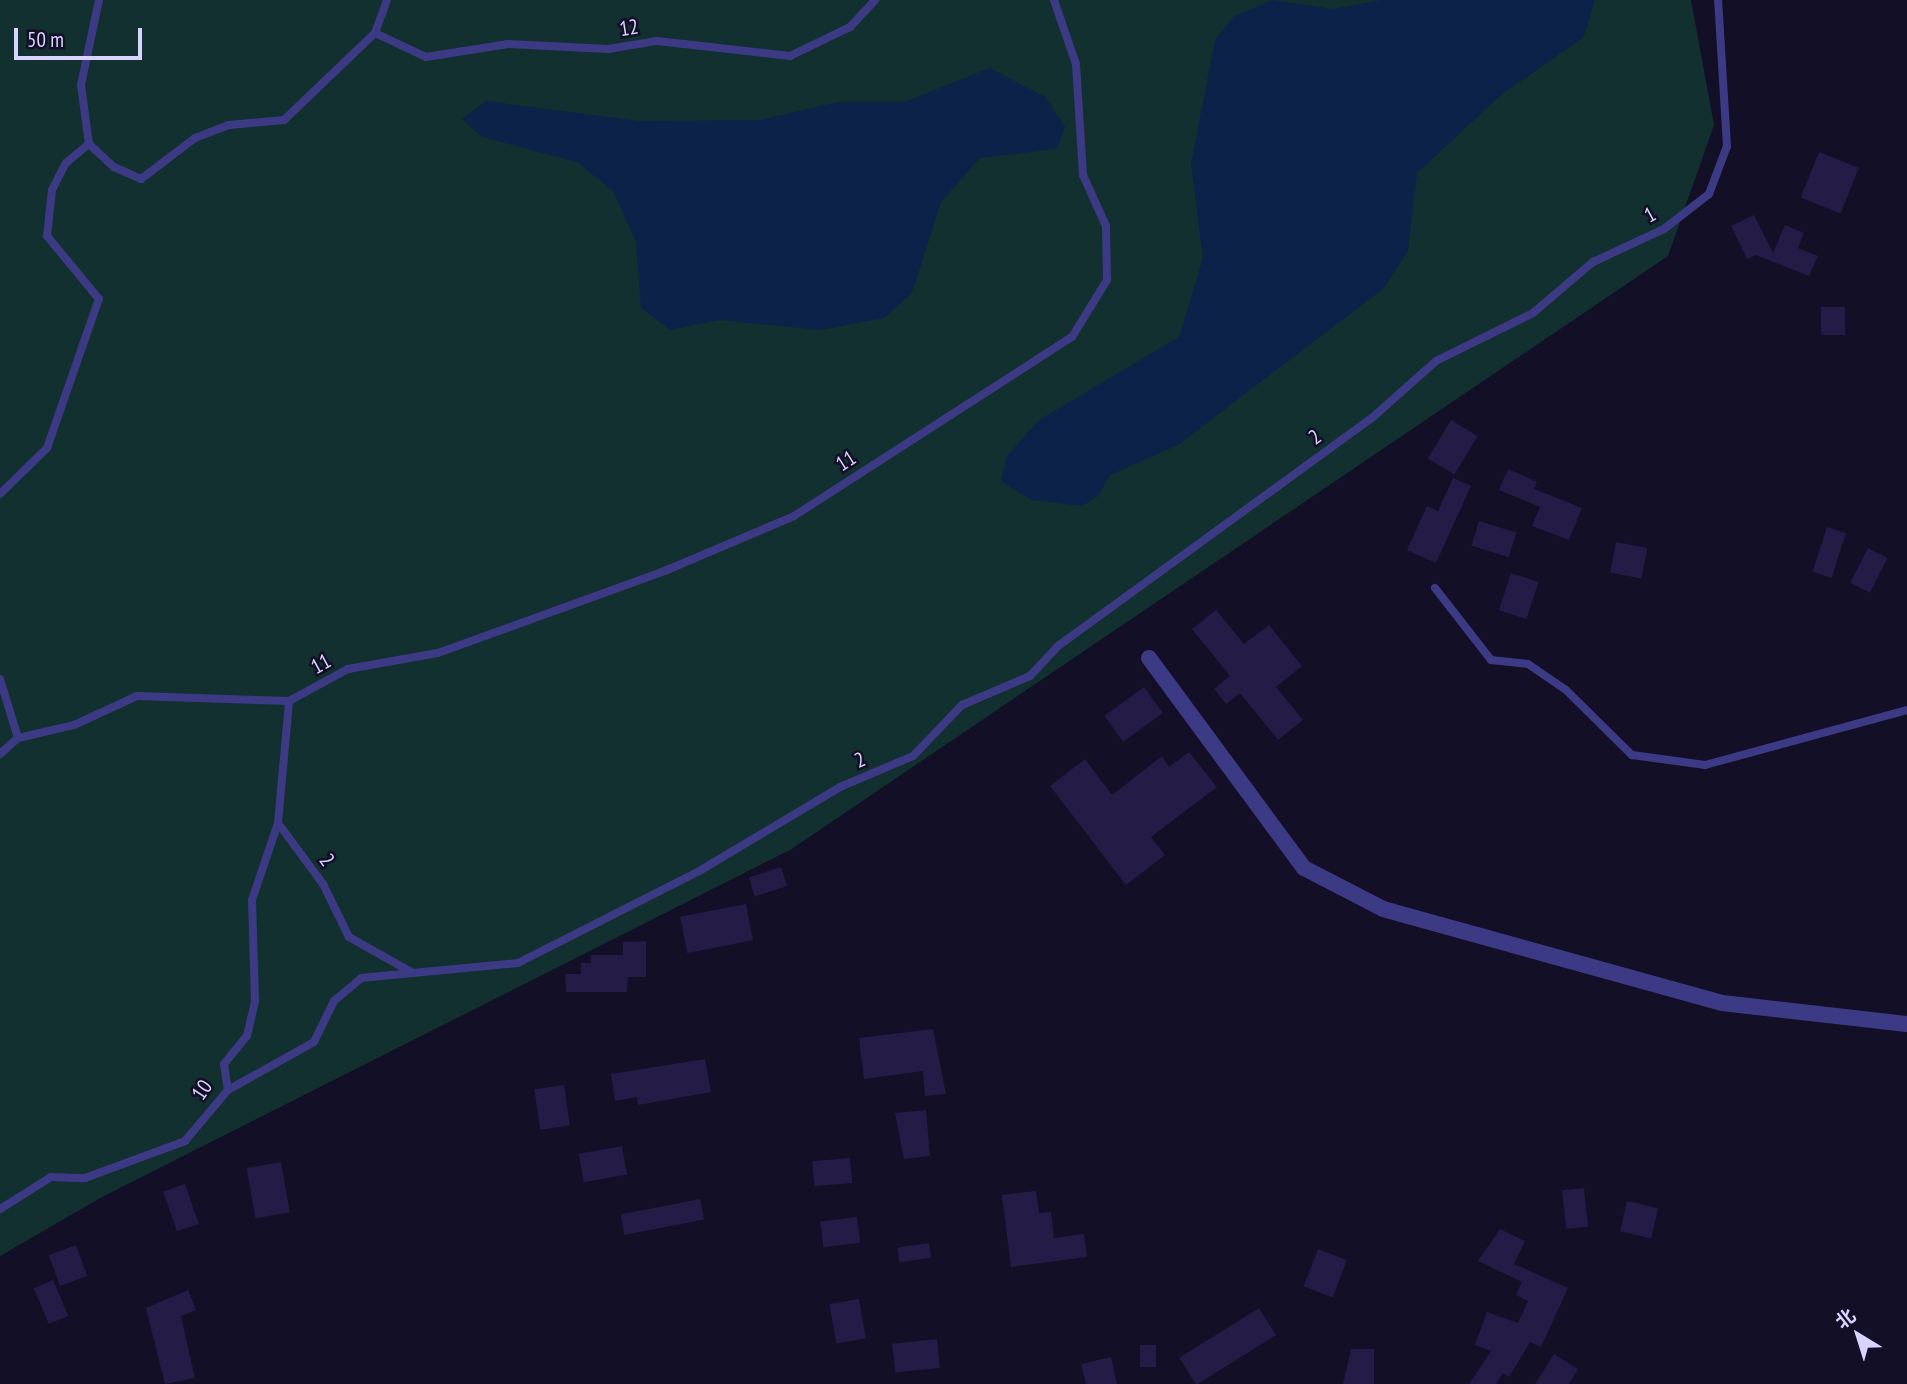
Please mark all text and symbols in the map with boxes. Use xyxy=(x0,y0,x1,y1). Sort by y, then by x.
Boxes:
scale bar xyxy=(18,14,145,58)
street label: 12 xyxy=(618,14,640,42)
text: 50 m xyxy=(27,26,64,53)
street label: 1 xyxy=(1640,202,1660,228)
street label: 2 xyxy=(1304,424,1326,450)
street label: 11 xyxy=(831,445,861,477)
street label: 11 xyxy=(307,648,335,680)
street label: 2 xyxy=(851,747,869,773)
street label: 2 xyxy=(314,849,340,871)
street label: 10 xyxy=(186,1075,218,1105)
north arrow xyxy=(1823,1300,1893,1370)
text: 北 xyxy=(1830,1303,1860,1334)

